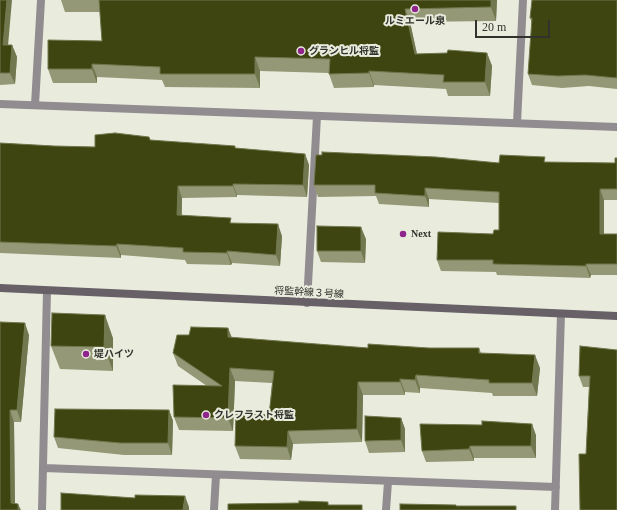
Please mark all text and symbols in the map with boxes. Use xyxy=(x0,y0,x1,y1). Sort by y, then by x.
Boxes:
marker: ルミエール泉 xyxy=(410,4,420,14)
scale bar xyxy=(477,12,552,38)
place label: ルミエール泉 xyxy=(385,15,445,27)
text: 20 m xyxy=(482,20,506,34)
place label: グランヒル将監 xyxy=(309,45,379,57)
marker: グランヒル将監 xyxy=(296,46,306,56)
place label: Next xyxy=(411,228,431,240)
marker: Next xyxy=(398,229,408,239)
street label: 将監幹線３号線 xyxy=(274,285,344,301)
place label: 堤ハイツ xyxy=(94,348,134,360)
marker: 堤ハイツ xyxy=(81,349,91,359)
place label: クレフラスト将監 xyxy=(214,409,294,421)
marker: クレフラスト将監 xyxy=(201,410,211,420)

